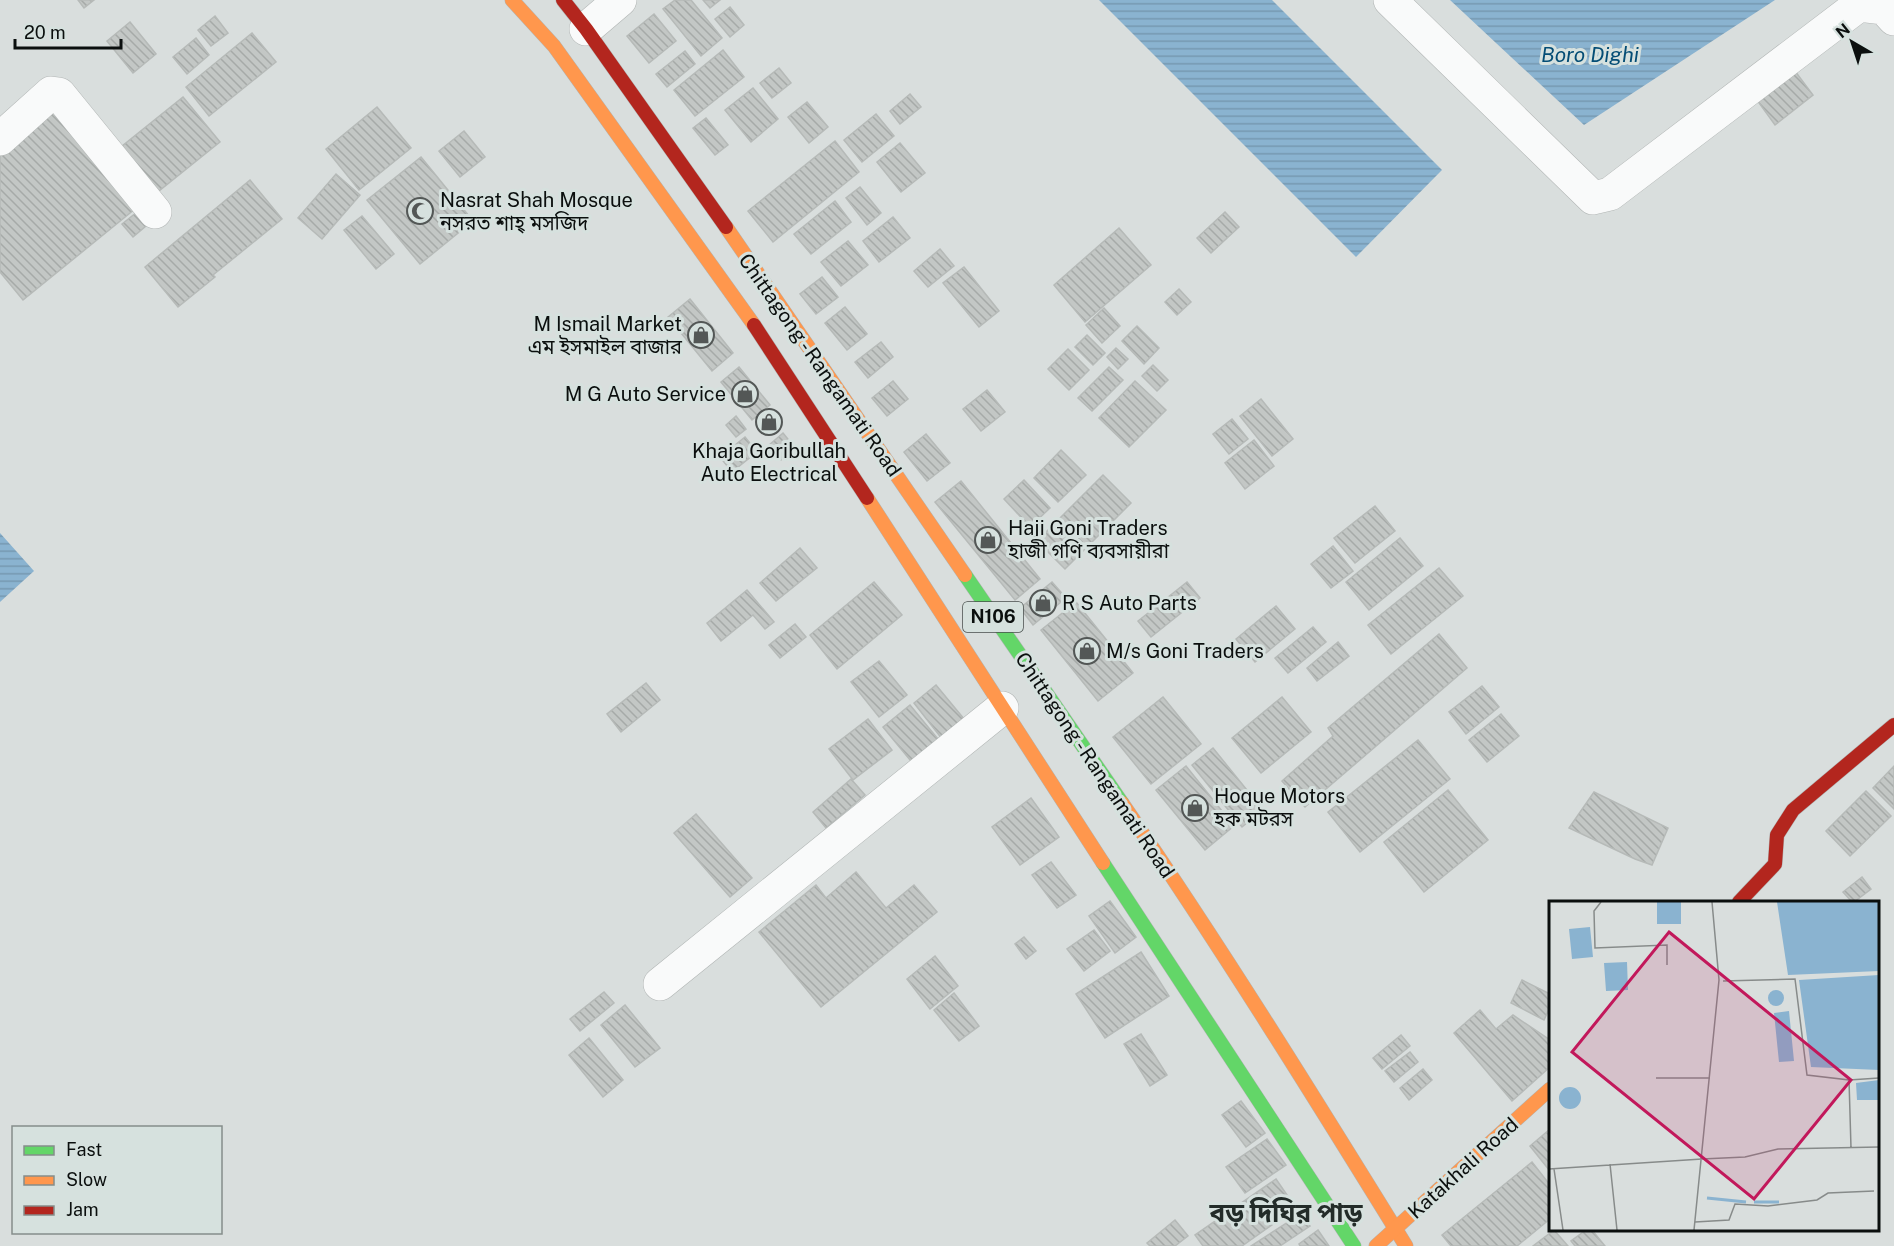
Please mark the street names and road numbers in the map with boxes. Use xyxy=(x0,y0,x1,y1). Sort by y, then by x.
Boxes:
street label: Chittagong - Rangamati Road xyxy=(734,249,906,481)
road number: N106 xyxy=(963,602,1023,632)
street label: Chittagong - Rangamati Road xyxy=(1010,648,1180,882)
street label: Katakhali Road xyxy=(1403,1112,1523,1224)

